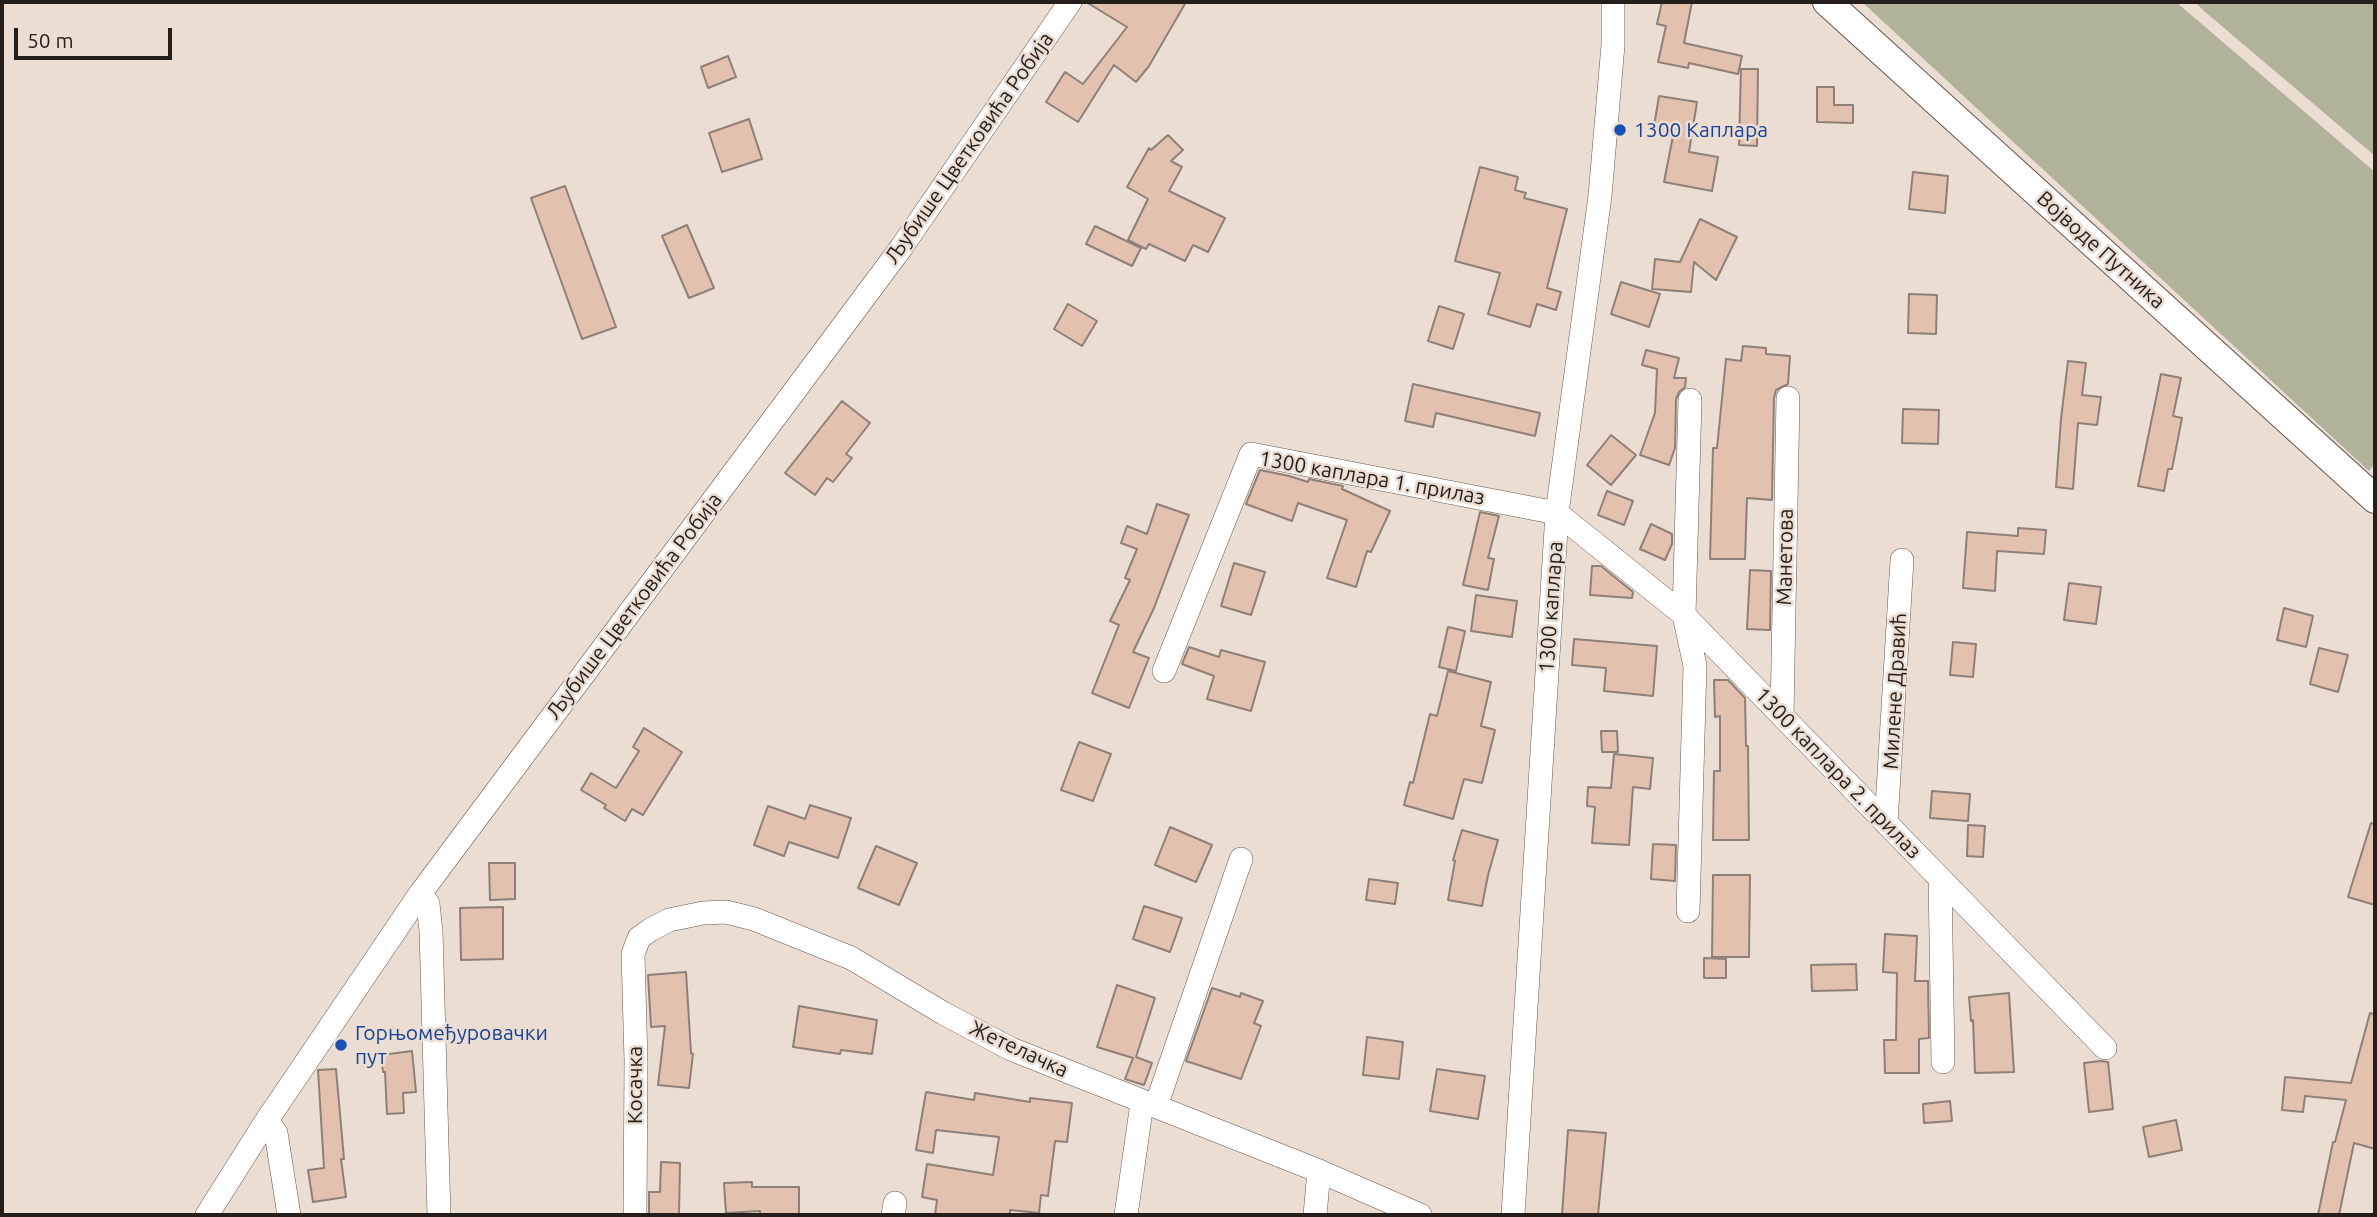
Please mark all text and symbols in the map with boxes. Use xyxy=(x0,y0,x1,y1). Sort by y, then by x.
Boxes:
scale bar xyxy=(18,14,175,58)
street label: Љубише Цветковића Робија xyxy=(879,27,1059,269)
text: 50 m xyxy=(27,28,74,52)
place label: 1300 Каплара xyxy=(1634,117,1768,143)
marker: 1300 Каплара xyxy=(1612,122,1628,138)
street label: Војводе Путника xyxy=(2032,186,2170,314)
street label: 1300 каплара 1. прилаз xyxy=(1257,446,1487,510)
street label: Љубише Цветковића Робија xyxy=(541,488,727,724)
street label: Манетова xyxy=(1772,508,1798,606)
street label: 1300 каплара xyxy=(1534,540,1568,674)
street label: Милене Дравић xyxy=(1878,612,1912,770)
street label: 1300 каплара 2. прилаз xyxy=(1750,682,1926,864)
street label: Жетелачка xyxy=(966,1015,1072,1083)
place label: Горњомеђуровачки пут xyxy=(355,1020,548,1070)
marker: Горњомеђуровачки пут xyxy=(333,1037,349,1053)
street label: Косачка xyxy=(622,1046,648,1124)

